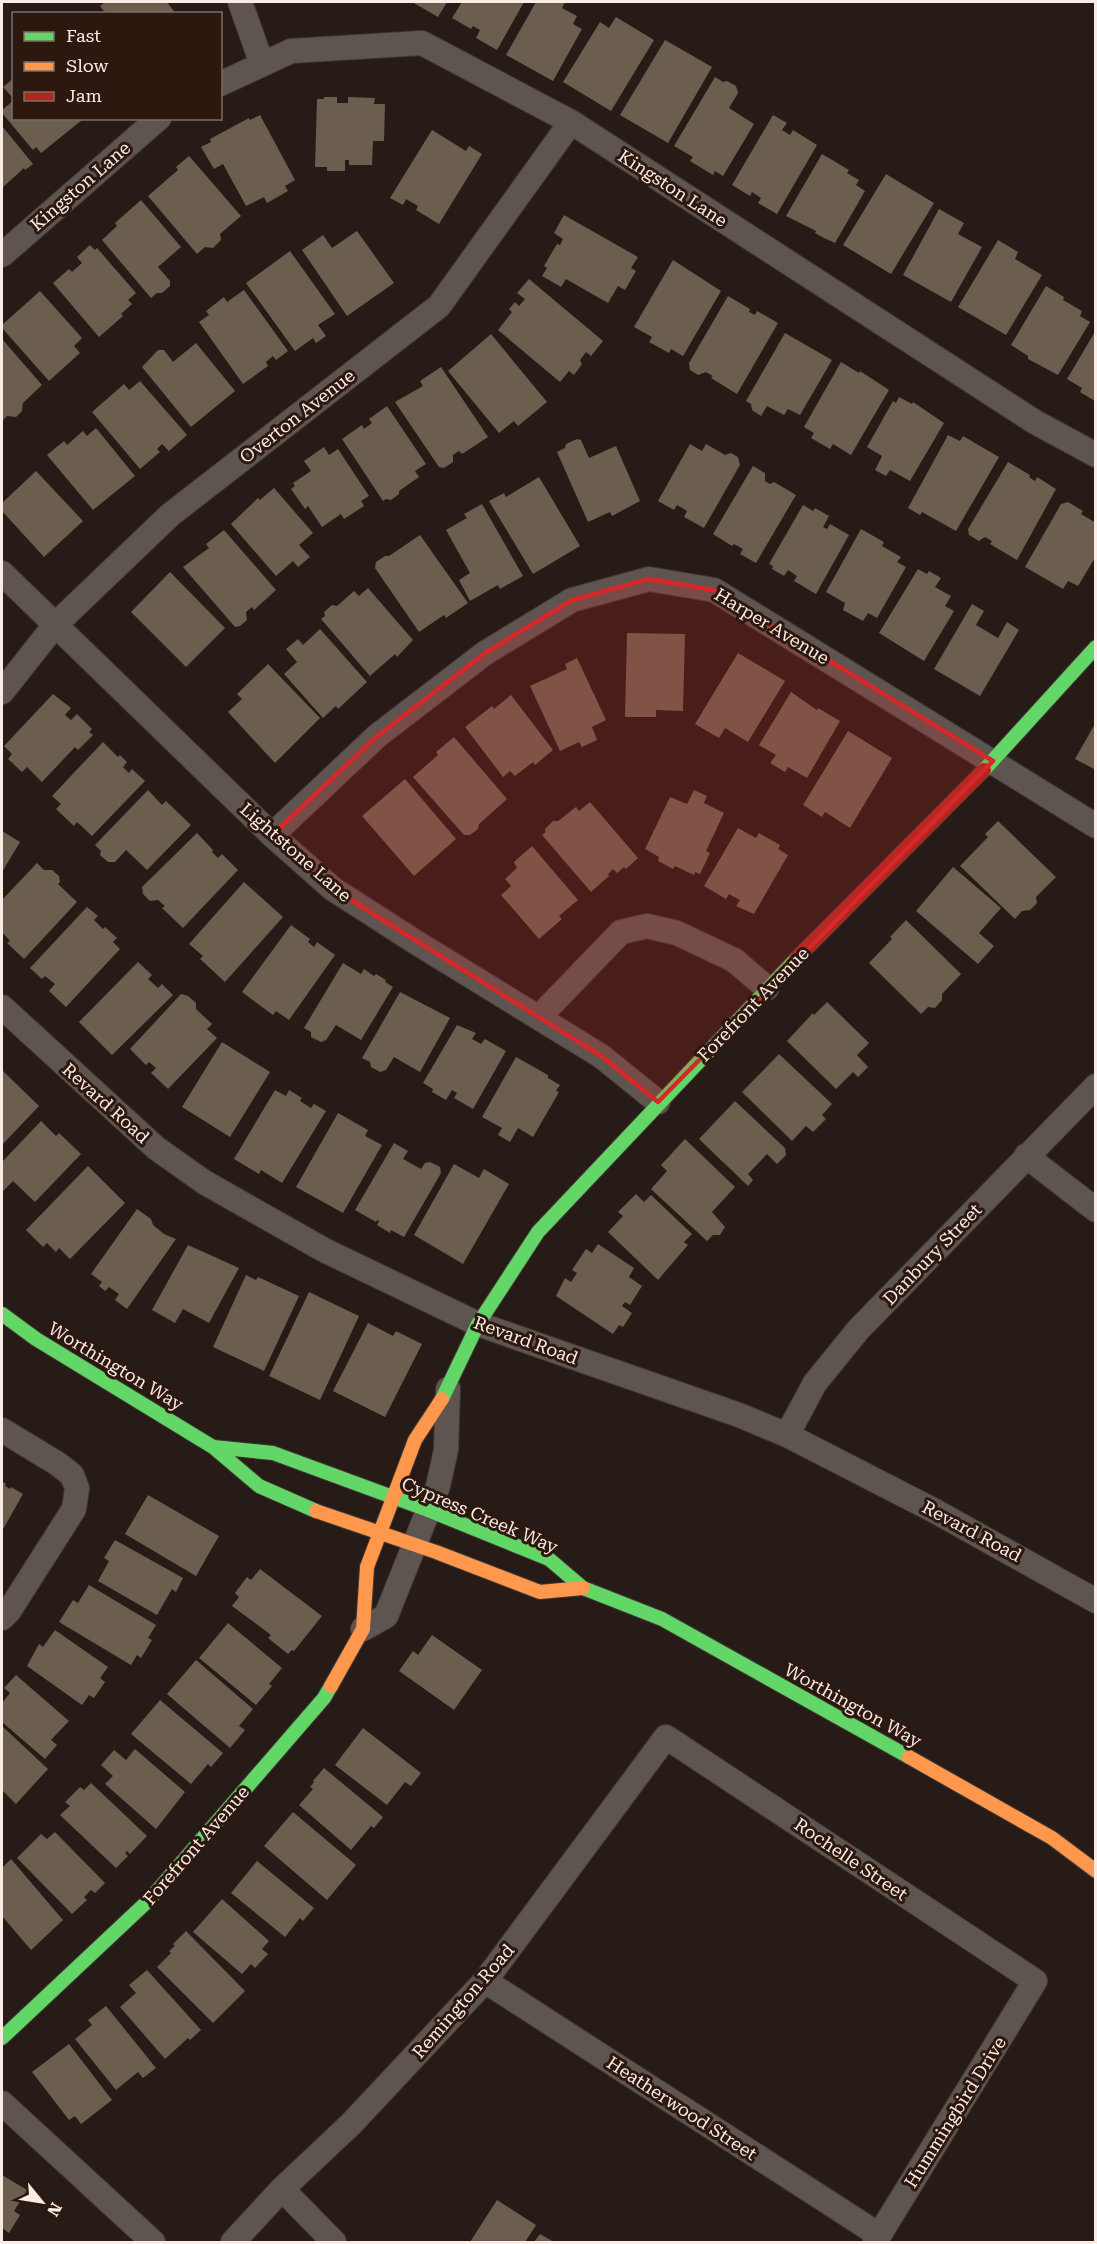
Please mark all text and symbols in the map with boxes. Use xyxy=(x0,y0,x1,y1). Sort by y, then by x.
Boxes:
legend xyxy=(12,12,222,120)
text: Fast xyxy=(66,25,101,46)
text: Slow xyxy=(66,55,108,76)
text: Jam xyxy=(66,85,102,106)
street label: Kingston Lane xyxy=(26,137,134,235)
street label: Kingston Lane xyxy=(615,145,731,231)
street label: Overton Avenue xyxy=(235,364,359,467)
street label: Harper Avenue xyxy=(711,583,833,669)
street label: Lightstone Lane xyxy=(236,798,356,906)
street label: Forefront Avenue xyxy=(693,942,813,1065)
street label: Revard Road xyxy=(58,1059,154,1148)
street label: Danbury Street xyxy=(878,1199,986,1309)
street label: Revard Road xyxy=(471,1311,581,1369)
street label: Worthington Way xyxy=(45,1317,188,1415)
street label: Cypress Creek Way xyxy=(399,1473,562,1558)
street label: Revard Road xyxy=(919,1496,1026,1566)
street label: Worthington Way xyxy=(781,1659,926,1752)
street label: Forefront Avenue xyxy=(139,1781,253,1909)
street label: Rochelle Street xyxy=(790,1813,912,1905)
street label: Remington Road xyxy=(408,1939,519,2062)
street label: Hummingbird Drive xyxy=(900,2032,1010,2191)
street label: Heatherwood Street xyxy=(603,2052,761,2164)
north arrow xyxy=(12,2172,72,2232)
text: N xyxy=(43,2199,66,2219)

